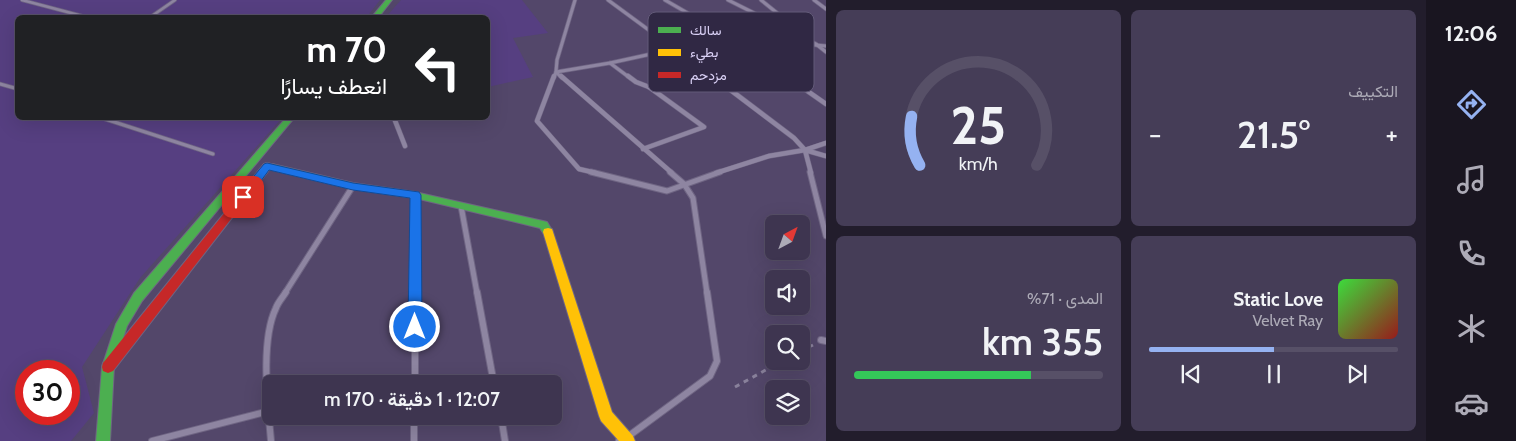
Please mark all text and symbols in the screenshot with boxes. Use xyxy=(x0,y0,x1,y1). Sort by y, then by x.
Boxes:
legend xyxy=(648,12,814,92)
text: 12:06 xyxy=(1445,20,1497,47)
text: سالك xyxy=(690,21,721,39)
text: 70 m xyxy=(306,28,387,71)
icon: left xyxy=(405,35,470,100)
text: بطيء xyxy=(690,43,718,64)
text: مزدحم xyxy=(690,66,727,84)
text: انعطف يسارًا xyxy=(280,73,387,100)
text: التكييف xyxy=(1348,82,1398,101)
icon: directions xyxy=(1454,87,1489,122)
text: 25 xyxy=(951,94,1006,157)
text: 21.5° xyxy=(1237,111,1310,158)
text: − xyxy=(1149,117,1161,151)
text: + xyxy=(1386,117,1398,151)
text: km/h xyxy=(959,153,998,174)
icon: music xyxy=(1454,162,1489,197)
pin xyxy=(222,176,264,218)
icon: arrive xyxy=(229,183,257,211)
north arrow xyxy=(765,215,810,260)
map controls xyxy=(765,215,810,425)
icon: phone xyxy=(1454,236,1489,271)
button: sound xyxy=(765,270,810,315)
text: Static Love xyxy=(1233,288,1323,311)
text: المدى · 71% xyxy=(1027,289,1103,308)
position arrow xyxy=(388,300,440,352)
text: Velvet Ray xyxy=(1252,311,1323,330)
icon: climate xyxy=(1454,311,1489,346)
text: 355 km xyxy=(982,318,1103,365)
button: search xyxy=(765,325,810,370)
speed limit sign: 30 xyxy=(15,360,80,425)
icon: previous xyxy=(1177,360,1205,388)
icon: pause xyxy=(1260,360,1288,388)
icon: next xyxy=(1343,360,1371,388)
button: layers xyxy=(765,380,810,425)
icon: car xyxy=(1454,386,1489,421)
text: 12:07 · 1 دقيقة · 170 m xyxy=(324,388,500,411)

